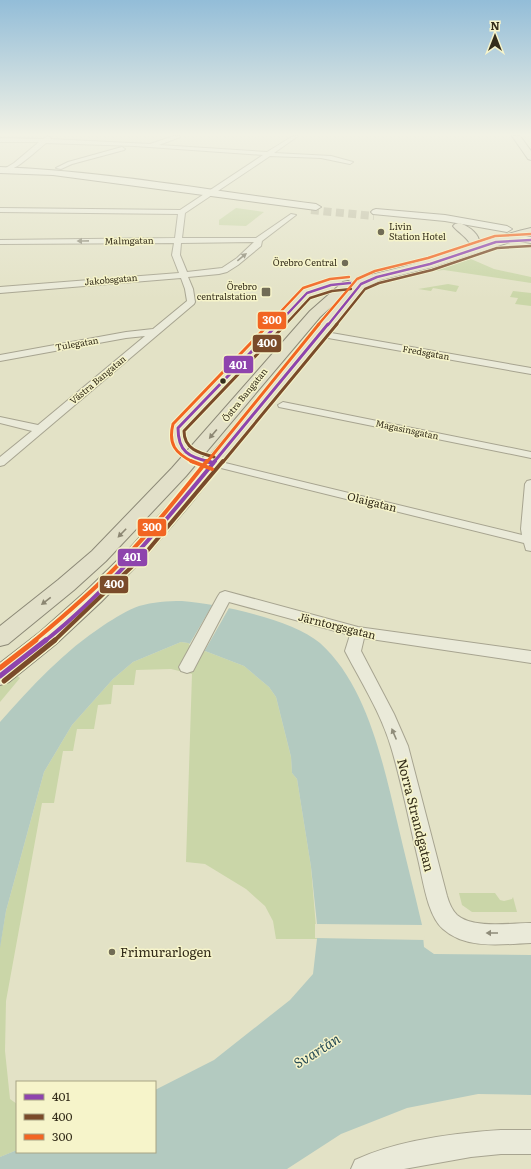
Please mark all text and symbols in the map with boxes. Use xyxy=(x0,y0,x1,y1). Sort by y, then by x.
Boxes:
north arrow xyxy=(475,16,515,56)
text: N xyxy=(490,17,500,33)
place label: Livin Station Hotel xyxy=(389,219,446,243)
marker: Livin Station Hotel xyxy=(376,227,386,237)
street label: Malmgatan xyxy=(104,233,154,247)
one-way arrow xyxy=(76,238,89,244)
one-way arrow xyxy=(237,253,248,261)
place label: Örebro Central xyxy=(273,255,337,269)
marker: Örebro Central xyxy=(340,258,350,268)
street label: Jakobsgatan xyxy=(84,270,138,288)
place label: Örebro centralstation xyxy=(197,279,257,303)
marker: Örebro centralstation xyxy=(260,286,272,298)
line badge: 300 xyxy=(257,311,287,330)
text: 300 xyxy=(262,311,282,327)
street label: Tulegatan xyxy=(54,332,100,354)
line badge: 400 xyxy=(252,334,282,353)
text: 400 xyxy=(257,334,277,350)
street label: Fredsgatan xyxy=(402,341,451,363)
street label: Västra Bangatan xyxy=(66,351,129,407)
line badge: 401 xyxy=(223,355,254,374)
text: 401 xyxy=(229,356,247,372)
street label: Östra Bangatan xyxy=(218,364,270,424)
unlabelled marker xyxy=(218,376,228,386)
street label: Magasinsgatan xyxy=(374,416,440,443)
one-way arrow xyxy=(209,428,217,439)
street label: Olaigatan xyxy=(346,487,399,515)
line badge: 300 xyxy=(137,518,167,537)
text: 300 xyxy=(142,518,162,534)
one-way arrow xyxy=(117,528,127,538)
line badge: 401 xyxy=(117,548,148,567)
text: 401 xyxy=(123,548,141,564)
line badge: 400 xyxy=(99,575,129,594)
text: 400 xyxy=(104,575,124,591)
one-way arrow xyxy=(41,597,52,606)
street label: Järntorgsgatan xyxy=(297,608,378,642)
one-way arrow xyxy=(391,729,397,740)
street label: Norra Strandgatan xyxy=(393,756,440,874)
one-way arrow xyxy=(485,930,498,936)
place label: Frimurarlogen xyxy=(120,942,212,961)
marker: Frimurarlogen xyxy=(107,947,117,957)
water label: Svartån xyxy=(289,1028,344,1072)
legend xyxy=(16,1081,156,1153)
text: 401 xyxy=(52,1087,71,1105)
text: 400 xyxy=(52,1107,73,1125)
text: 300 xyxy=(52,1127,72,1145)

